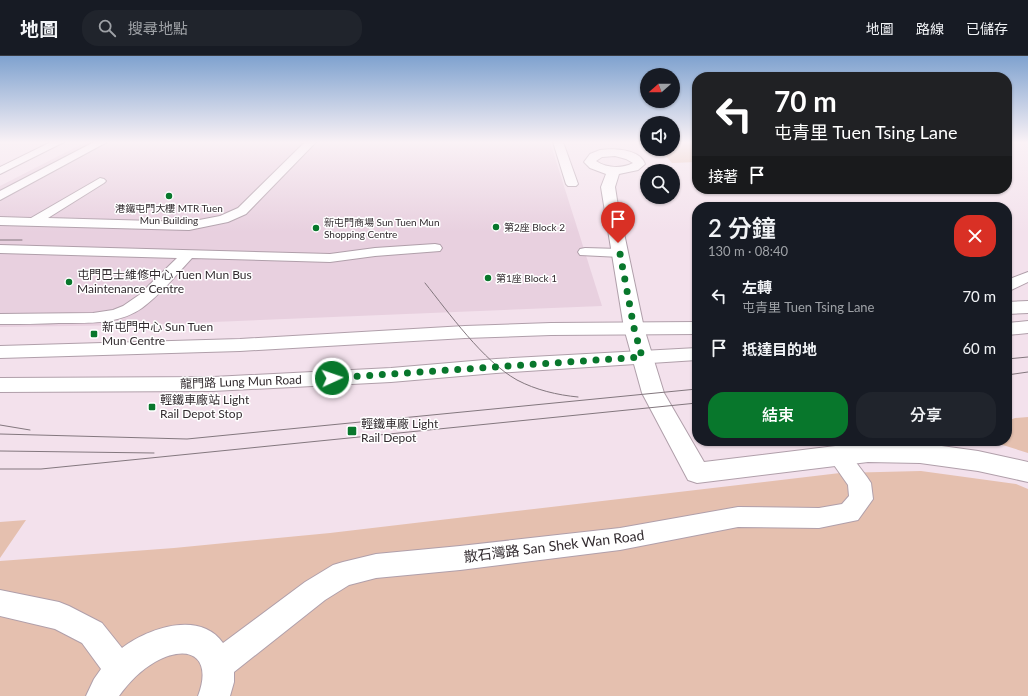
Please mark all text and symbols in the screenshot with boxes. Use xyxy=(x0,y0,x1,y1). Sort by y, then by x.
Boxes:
search box xyxy=(82,10,362,46)
text: 地圖 xyxy=(20,17,58,40)
icon: search xyxy=(96,17,118,39)
text: 搜尋地點 xyxy=(128,19,188,37)
text: 地圖 xyxy=(866,20,894,37)
text: 路線 xyxy=(916,20,944,37)
text: 已儲存 xyxy=(966,20,1008,37)
north arrow xyxy=(640,68,680,108)
map controls xyxy=(640,68,680,204)
text: 70 m xyxy=(774,84,837,118)
icon: left xyxy=(708,88,760,140)
button: sound xyxy=(640,116,680,156)
text: 屯青里 Tuen Tsing Lane xyxy=(774,121,957,143)
button: search xyxy=(640,164,680,204)
icon: arrive xyxy=(746,164,768,186)
text: 接著 xyxy=(708,167,738,185)
marker: 港鐵屯門大樓 MTR Tuen Mun Building xyxy=(164,191,174,201)
place label: 港鐵屯門大樓 MTR Tuen Mun Building xyxy=(115,202,223,226)
pin xyxy=(601,202,635,243)
icon: arrive xyxy=(607,208,629,230)
text: 2 分鐘 xyxy=(708,213,776,242)
button: close xyxy=(954,215,996,257)
place label: 新屯門商場 Sun Tuen Mun Shopping Centre xyxy=(324,216,440,240)
place label: 第2座 Block 2 xyxy=(504,221,565,233)
marker: 第2座 Block 2 xyxy=(491,222,501,232)
marker: 新屯門商場 Sun Tuen Mun Shopping Centre xyxy=(311,223,321,233)
text: 130 m · 08:40 xyxy=(708,243,788,259)
place label: 屯門巴士維修中心 Tuen Mun Bus Maintenance Centre xyxy=(77,267,252,296)
place label: 第1座 Block 1 xyxy=(496,272,557,284)
marker: 第1座 Block 1 xyxy=(483,273,493,283)
marker: 屯門巴士維修中心 Tuen Mun Bus Maintenance Centre xyxy=(64,277,74,287)
text: 左轉 xyxy=(742,278,772,296)
icon: left xyxy=(708,285,730,307)
text: 70 m xyxy=(962,287,996,305)
text: 屯青里 Tuen Tsing Lane xyxy=(742,299,874,315)
place label: 新屯門中心 Sun Tuen Mun Centre xyxy=(102,319,213,348)
marker: 新屯門中心 Sun Tuen Mun Centre xyxy=(89,329,99,339)
icon: arrive xyxy=(708,337,730,359)
text: 60 m xyxy=(962,339,996,357)
text: 抵達目的地 xyxy=(742,340,817,358)
position arrow xyxy=(311,357,353,399)
street label: 龍門路 Lung Mun Road xyxy=(180,372,302,391)
place label: 輕鐵車廠站 Light Rail Depot Stop xyxy=(160,392,250,421)
button: 結束 xyxy=(708,392,848,438)
button: 分享 xyxy=(856,392,996,438)
marker: 輕鐵車廠站 Light Rail Depot Stop xyxy=(147,402,157,412)
place label: 輕鐵車廠 Light Rail Depot xyxy=(361,416,439,445)
marker: 輕鐵車廠 Light Rail Depot xyxy=(346,425,358,437)
street label: 散石灣路 San Shek Wan Road xyxy=(463,526,645,565)

